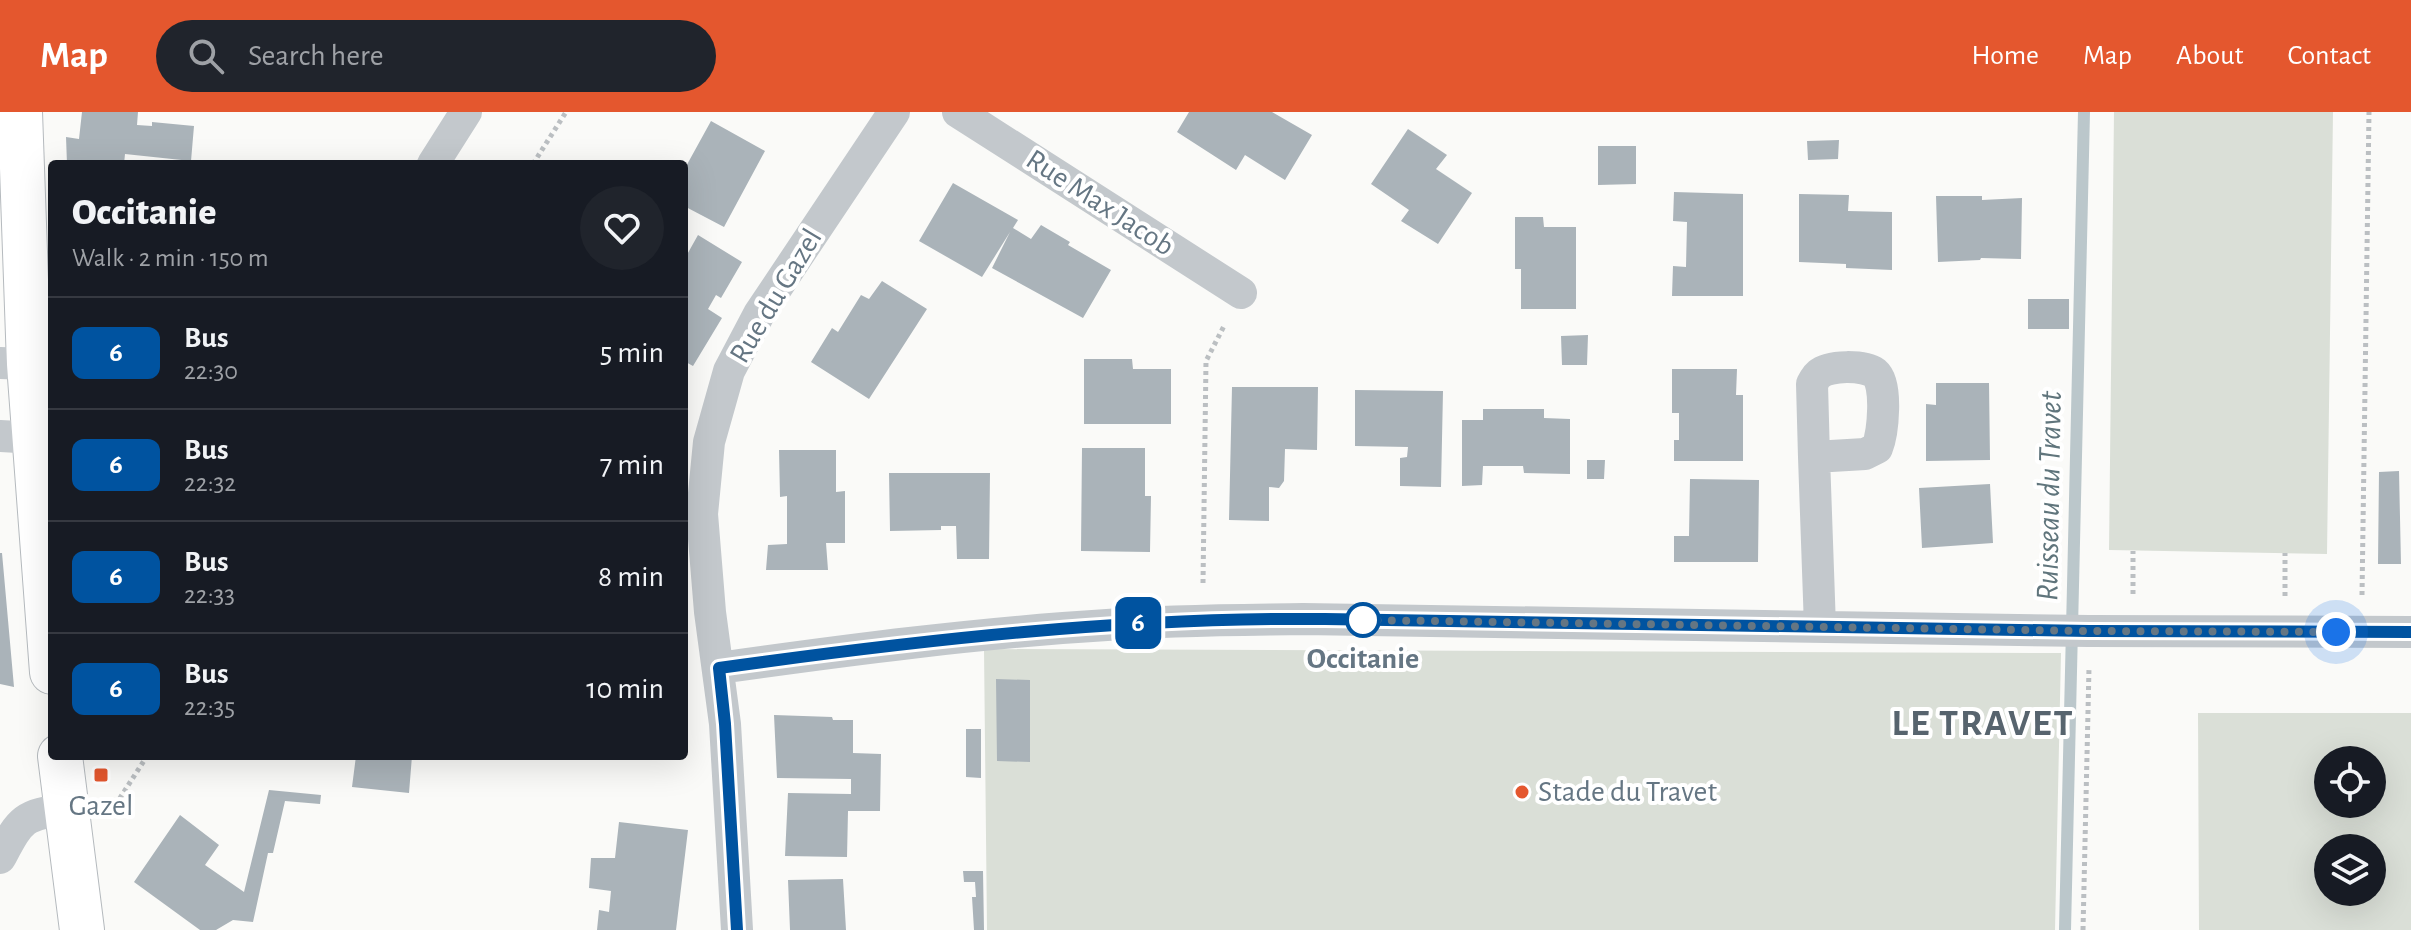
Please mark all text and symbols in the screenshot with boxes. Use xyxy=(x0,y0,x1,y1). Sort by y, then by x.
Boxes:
search box xyxy=(156,20,716,92)
icon: search xyxy=(184,34,228,78)
text: Map xyxy=(40,37,108,75)
text: Search here xyxy=(248,41,384,71)
text: Home xyxy=(1972,42,2039,70)
text: Map xyxy=(2083,42,2132,70)
text: About xyxy=(2176,42,2244,70)
text: Contact xyxy=(2288,42,2371,70)
street label: Rue Max Jacob xyxy=(1021,144,1179,262)
button: heart xyxy=(580,186,664,270)
text: Occitanie xyxy=(72,194,216,232)
street label: Rue du Gazel xyxy=(724,224,828,368)
text: Walk · 2 min · 150 m xyxy=(72,245,268,271)
text: Bus xyxy=(184,323,229,353)
text: 5 min xyxy=(600,338,664,368)
text: 6 xyxy=(109,339,123,367)
text: 22:30 xyxy=(184,358,238,384)
water label: Ruisseau du Travet xyxy=(2031,390,2067,601)
text: Bus xyxy=(184,435,229,465)
text: 7 min xyxy=(600,450,664,480)
text: 6 xyxy=(109,451,123,479)
text: 22:32 xyxy=(184,470,236,496)
text: Bus xyxy=(184,547,229,577)
text: 8 min xyxy=(598,562,664,592)
text: 6 xyxy=(109,563,123,591)
text: 22:33 xyxy=(184,582,235,608)
line badge: 6 xyxy=(1112,597,1164,649)
marker: Occitanie xyxy=(1346,603,1380,637)
text: 6 xyxy=(1131,609,1145,637)
your location xyxy=(2316,612,2356,652)
place label: Occitanie xyxy=(1307,644,1419,674)
text: Bus xyxy=(184,659,229,689)
text: 10 min xyxy=(586,674,664,704)
text: 6 xyxy=(109,675,123,703)
text: 22:35 xyxy=(184,694,235,720)
district label: LE TRAVET xyxy=(1891,705,2075,743)
map controls xyxy=(2314,746,2386,906)
button: locate xyxy=(2314,746,2386,818)
marker: Gazel xyxy=(92,766,110,784)
place label: Stade du Travet xyxy=(1538,777,1717,807)
marker: Stade du Travet xyxy=(1513,783,1531,801)
place label: Gazel xyxy=(69,791,133,821)
button: layers xyxy=(2314,834,2386,906)

